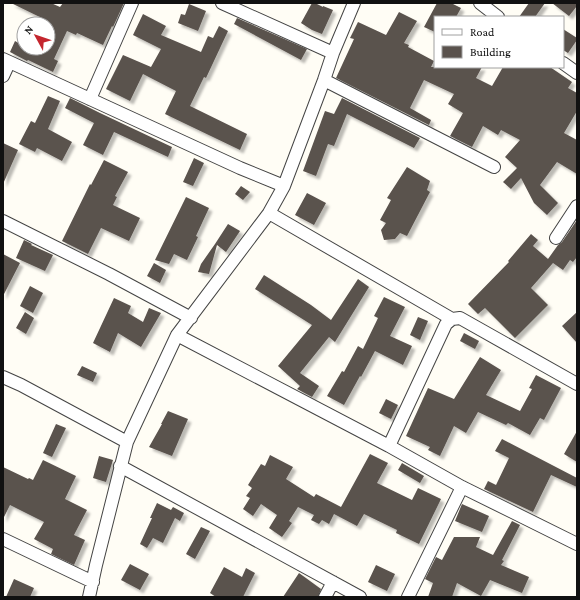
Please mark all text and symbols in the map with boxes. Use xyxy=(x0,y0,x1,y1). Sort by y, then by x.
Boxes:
north arrow xyxy=(16,16,56,56)
legend xyxy=(434,16,564,68)
text: N xyxy=(21,22,36,36)
text: Road xyxy=(470,25,495,39)
text: Building xyxy=(470,45,511,59)

